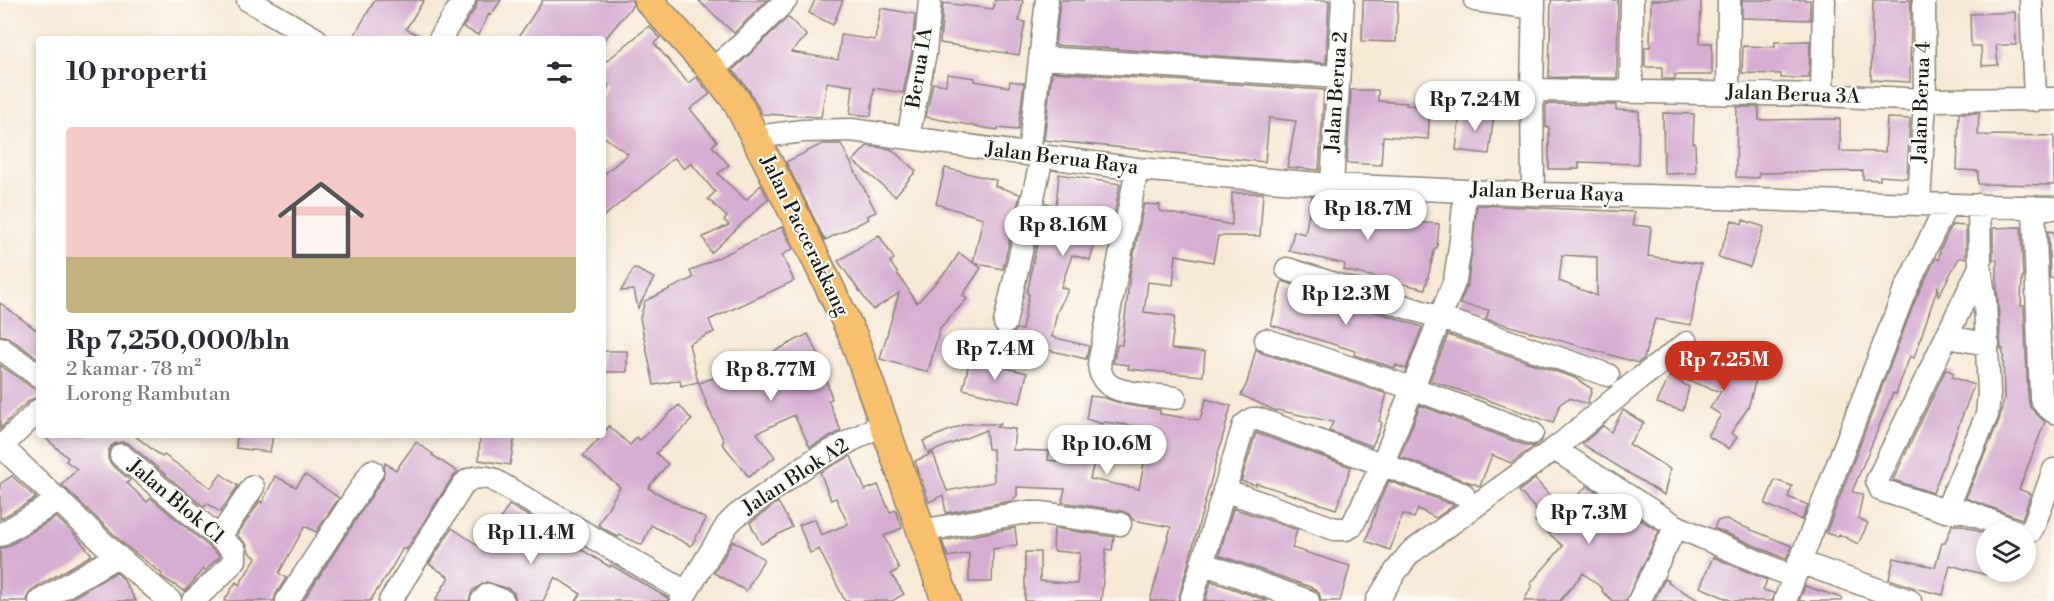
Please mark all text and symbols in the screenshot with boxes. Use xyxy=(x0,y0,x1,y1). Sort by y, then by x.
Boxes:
street label: Berua 1A xyxy=(901,25,939,111)
street label: Jalan Berua 2 xyxy=(1320,31,1354,154)
street label: Jalan Berua 4 xyxy=(1907,41,1937,164)
text: 10 properti xyxy=(66,56,207,88)
icon: filters xyxy=(543,56,576,89)
street label: Jalan Berua 3A xyxy=(1724,80,1862,110)
pin: Rp 7.24M xyxy=(1413,81,1537,132)
text: Rp 7.24M xyxy=(1429,88,1521,113)
street label: Jalan Berua Raya xyxy=(983,137,1141,181)
street label: Jalan Paccerakkang xyxy=(754,150,854,321)
icon: home xyxy=(267,166,375,274)
street label: Jalan Berua Raya xyxy=(1469,178,1625,208)
pin: Rp 18.7M xyxy=(1306,190,1430,241)
text: Rp 18.7M xyxy=(1324,197,1412,222)
pin: Rp 8.16M xyxy=(1001,206,1125,257)
text: Rp 8.16M xyxy=(1018,213,1108,238)
pin: Rp 12.3M xyxy=(1284,275,1408,326)
text: Rp 12.3M xyxy=(1301,282,1391,307)
text: Rp 7,250,000/bln xyxy=(66,325,290,357)
pin: Rp 7.4M xyxy=(940,330,1050,381)
text: Rp 7.4M xyxy=(956,337,1034,362)
pin: Rp 7.25M xyxy=(1662,341,1786,392)
text: Rp 7.25M xyxy=(1679,348,1769,373)
pin: Rp 8.77M xyxy=(709,351,833,402)
text: 2 kamar · 78 m² xyxy=(66,357,201,382)
text: Rp 8.77M xyxy=(726,358,816,383)
text: Lorong Rambutan xyxy=(66,382,231,407)
pin: Rp 10.6M xyxy=(1045,425,1169,476)
text: Rp 10.6M xyxy=(1062,432,1152,457)
street label: Jalan Blok A2 xyxy=(737,433,854,521)
street label: Jalan Blok C1 xyxy=(122,454,230,550)
pin: Rp 7.3M xyxy=(1534,494,1644,545)
text: Rp 7.3M xyxy=(1550,501,1628,526)
pin: Rp 11.4M xyxy=(469,514,593,565)
text: Rp 11.4M xyxy=(487,521,575,546)
map controls xyxy=(1976,522,2036,582)
button: layers xyxy=(1976,522,2036,582)

